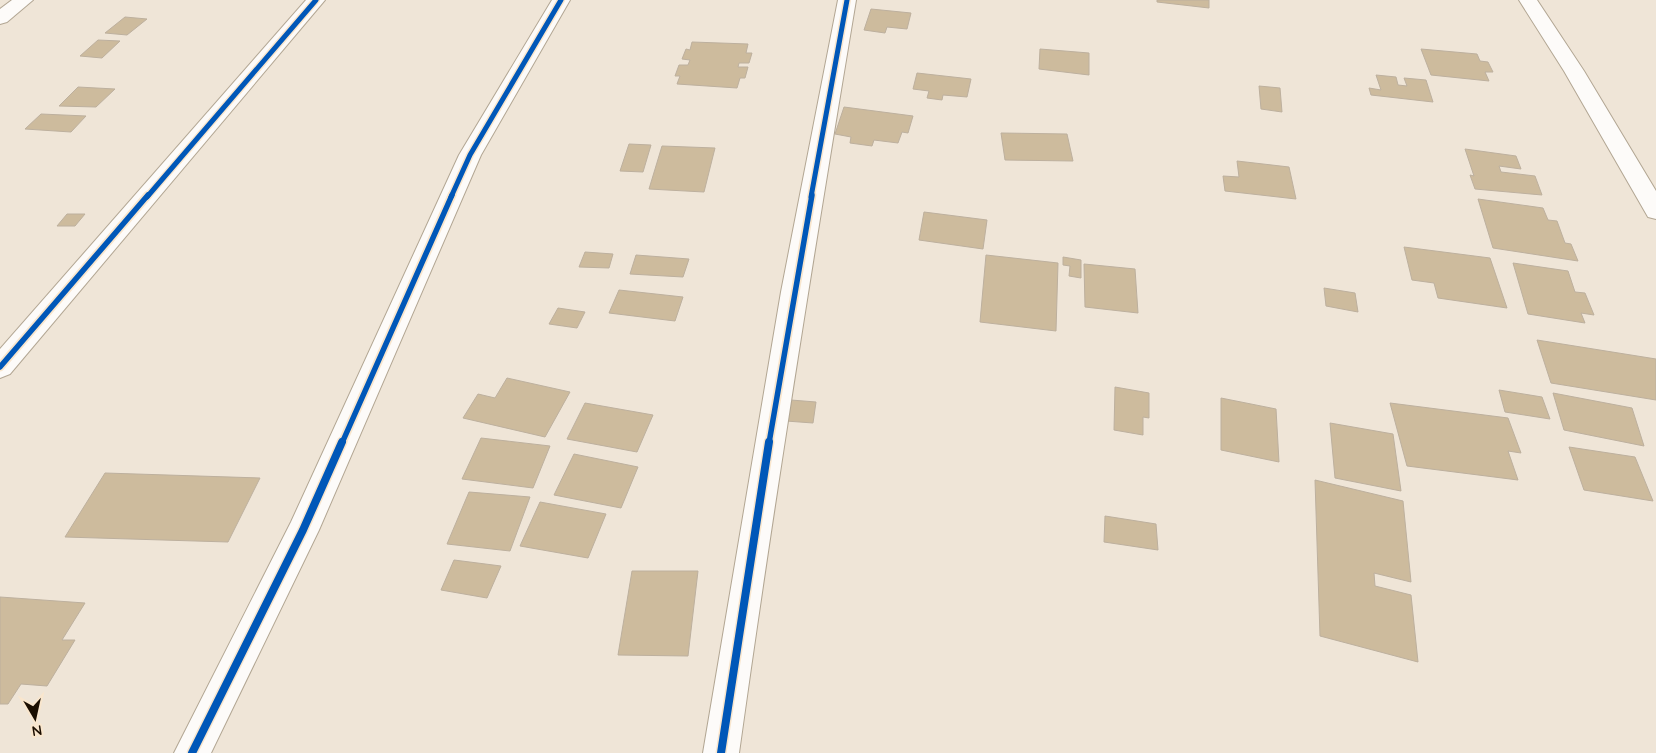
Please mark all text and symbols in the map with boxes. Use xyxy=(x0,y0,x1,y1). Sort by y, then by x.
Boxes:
north arrow xyxy=(10,693,60,743)
text: N xyxy=(31,721,44,741)

